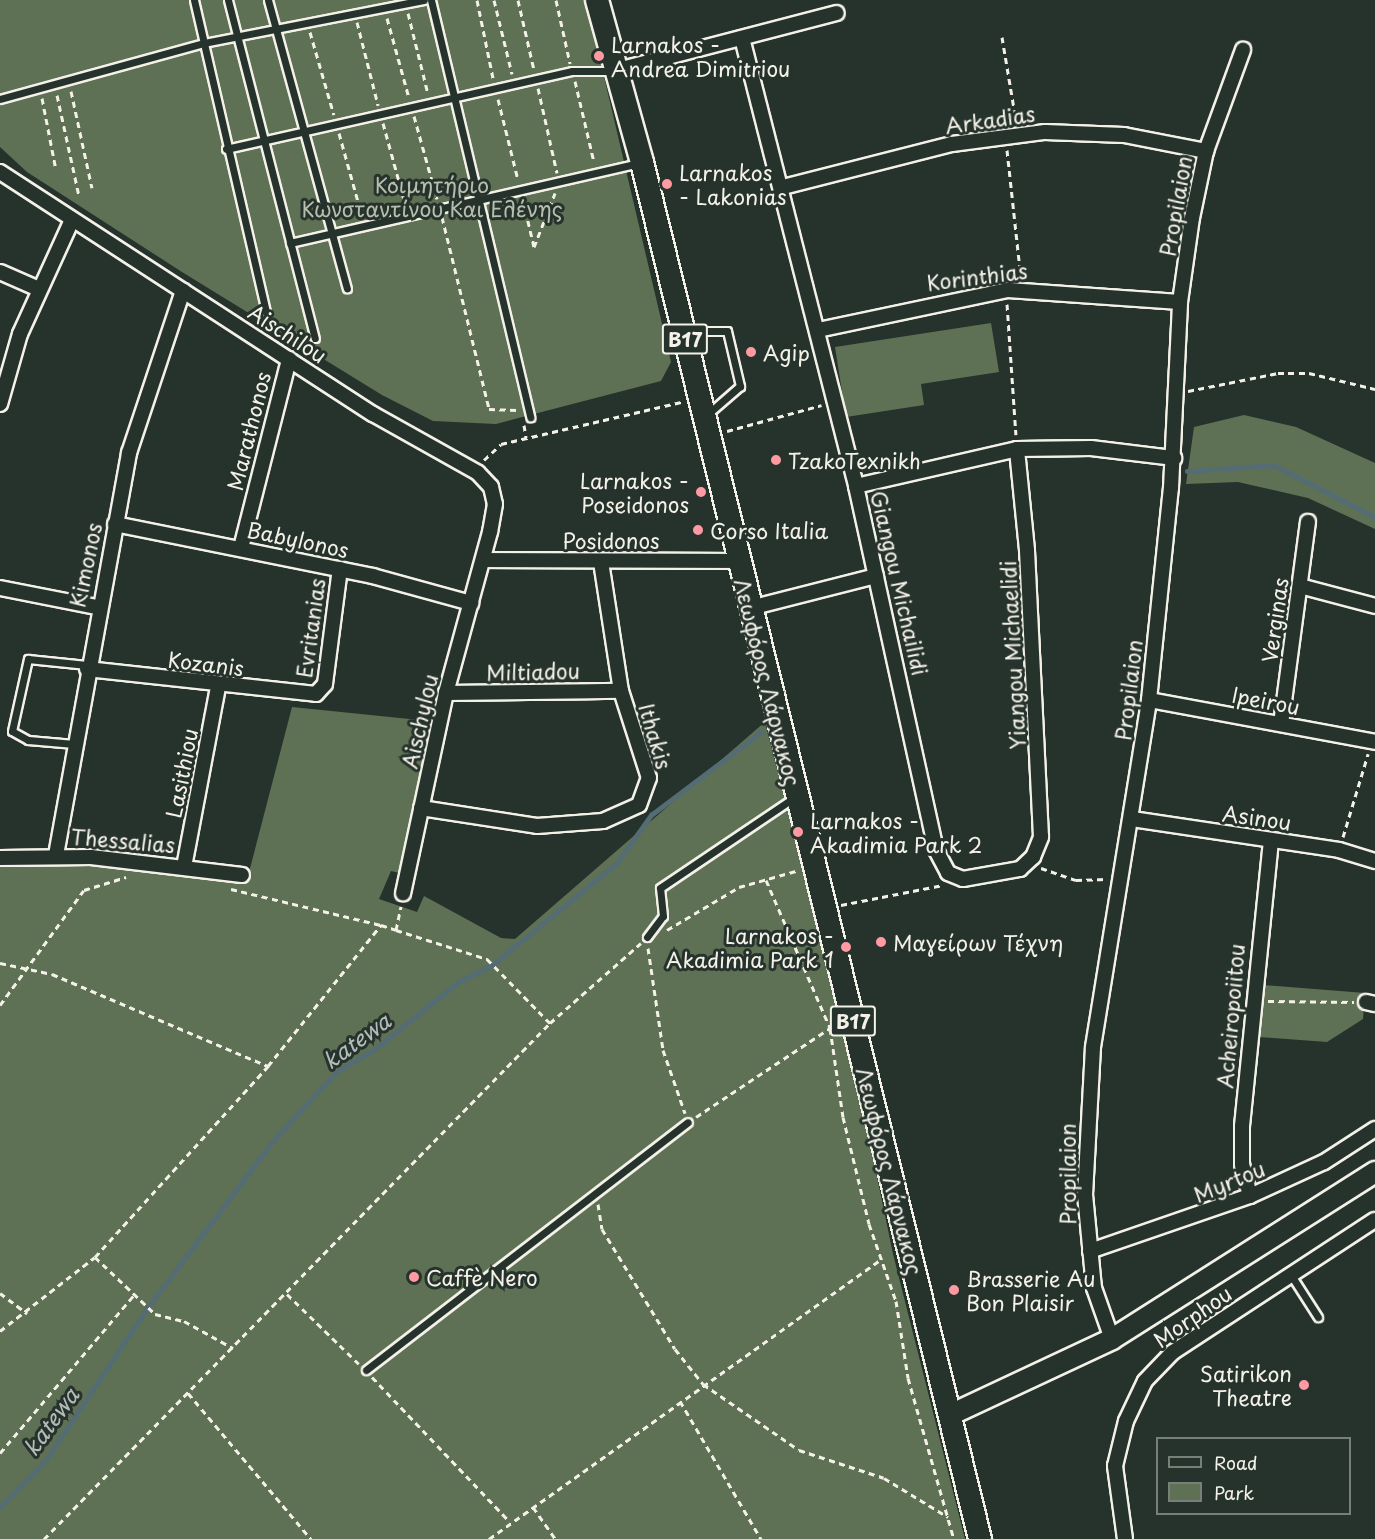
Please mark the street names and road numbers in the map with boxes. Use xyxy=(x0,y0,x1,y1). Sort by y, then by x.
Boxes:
street label: Arkadias xyxy=(943,100,1037,138)
street label: Propilaion xyxy=(1154,154,1196,258)
street label: Korinthias xyxy=(925,257,1029,295)
street label: Aischilou xyxy=(244,298,332,368)
road number: B17 xyxy=(661,322,709,356)
street label: Marathonos xyxy=(221,369,275,493)
street label: Giangou Michailidi xyxy=(866,488,934,678)
street label: Babylonos xyxy=(245,516,351,562)
street label: Kimonos xyxy=(64,520,106,610)
street label: Posidonos xyxy=(562,527,660,553)
street label: Yiangou Michaelidi xyxy=(994,559,1030,751)
street label: Λεωφόρος Λάρνακος xyxy=(730,576,806,788)
street label: Verginas xyxy=(1256,576,1292,664)
street label: Evritanias xyxy=(291,577,329,679)
street label: Propilaion xyxy=(1109,638,1147,742)
street label: Kozanis xyxy=(167,646,245,680)
street label: Miltiadou xyxy=(486,658,580,684)
street label: Aischylou xyxy=(396,671,442,771)
street label: Ipeirou xyxy=(1230,681,1302,719)
street label: Ithakis xyxy=(635,700,677,772)
street label: Lasithiou xyxy=(160,726,202,820)
street label: Asinou xyxy=(1221,800,1293,834)
street label: Thessalias xyxy=(70,823,176,857)
street label: Acheiropoiitou xyxy=(1211,943,1249,1089)
road number: B17 xyxy=(829,1004,877,1038)
street label: Λεωφόρος Λάρνακος xyxy=(852,1065,928,1277)
street label: Propilaion xyxy=(1054,1123,1080,1225)
street label: Myrtou xyxy=(1190,1155,1268,1207)
street label: Morphou xyxy=(1148,1280,1236,1352)

